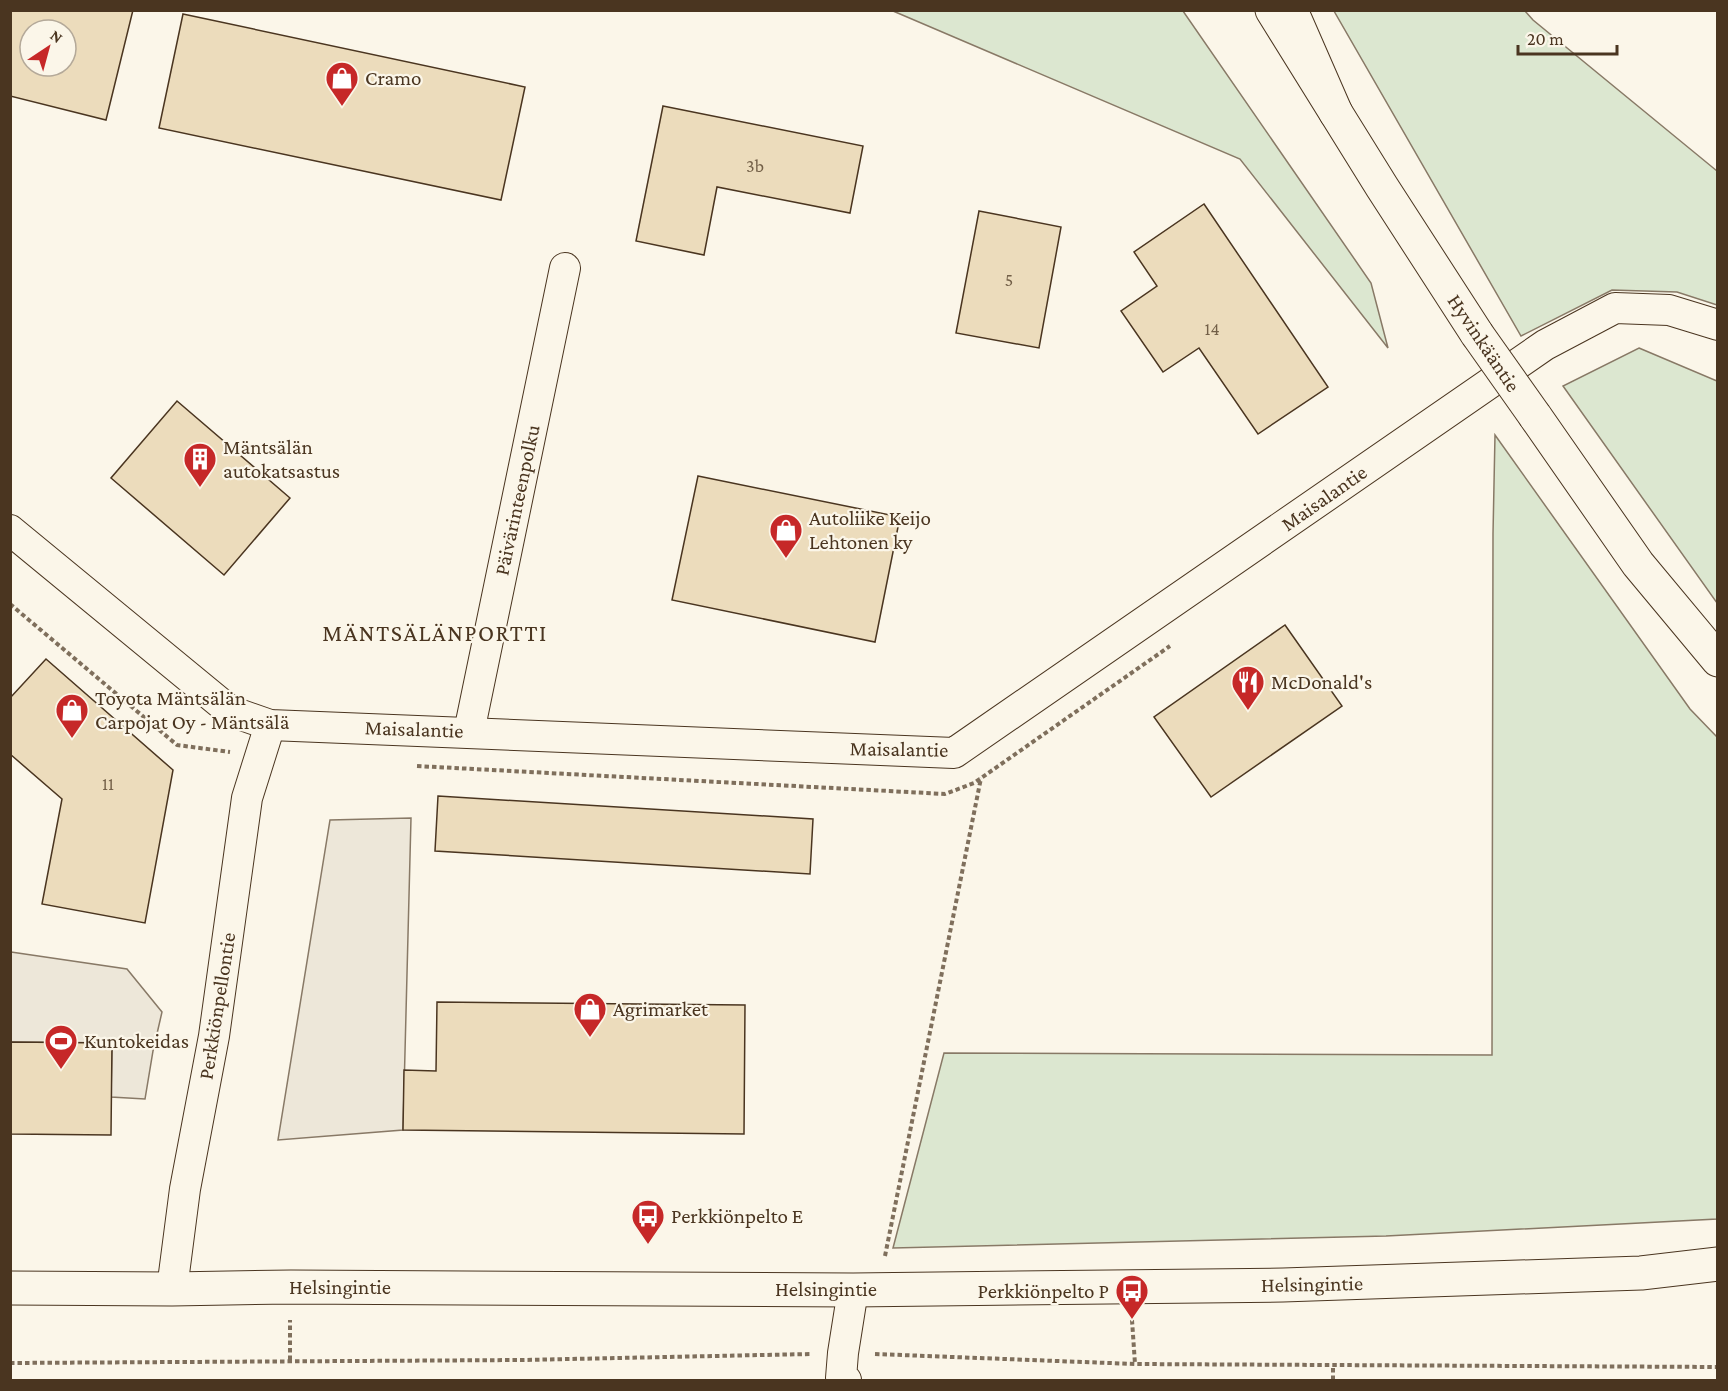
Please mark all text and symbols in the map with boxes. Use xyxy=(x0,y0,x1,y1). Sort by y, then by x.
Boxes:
north arrow xyxy=(18,18,78,78)
scale bar xyxy=(1518,18,1617,56)
text: N xyxy=(47,26,66,46)
text: 20 m xyxy=(1527,29,1564,49)
shop icon: Cramo xyxy=(324,60,360,107)
place label: Cramo xyxy=(365,66,421,90)
house number: 3b xyxy=(746,156,764,176)
house number: 5 xyxy=(1005,270,1013,290)
street label: Hyvinkääntie xyxy=(1443,290,1525,396)
house number: 14 xyxy=(1204,319,1220,339)
street label: Päivärinteenpolku xyxy=(489,422,545,578)
place label: Mäntsälän autokatsastus xyxy=(223,435,340,483)
building icon: Mäntsälän autokatsastus xyxy=(182,441,218,488)
street label: Maisalantie xyxy=(1277,460,1371,536)
place label: Autoliike Keijo Lehtonen ky xyxy=(809,506,931,554)
shop icon: Autoliike Keijo Lehtonen ky xyxy=(768,512,804,559)
district label: MÄNTSÄLÄNPORTTI xyxy=(322,619,548,646)
restaurant icon: McDonald's xyxy=(1230,664,1266,711)
place label: McDonald's xyxy=(1271,670,1372,694)
place label: Toyota Mäntsälän Carpojat Oy - Mäntsälä xyxy=(95,686,290,734)
shop icon: Toyota Mäntsälän Carpojat Oy - Mäntsälä xyxy=(54,692,90,739)
street label: Maisalantie xyxy=(364,715,464,743)
street label: Maisalantie xyxy=(849,736,949,762)
house number: 11 xyxy=(102,774,114,794)
street label: Perkkiönpellontie xyxy=(194,931,240,1081)
shop icon: Agrimarket xyxy=(572,991,608,1038)
place label: Agrimarket xyxy=(613,997,709,1021)
sports icon: Kuntokeidas xyxy=(43,1023,79,1070)
place label: Kuntokeidas xyxy=(84,1029,189,1053)
bus stop icon: Perkkiönpelto E xyxy=(630,1198,666,1245)
place label: Perkkiönpelto E xyxy=(671,1204,803,1228)
street label: Helsingintie xyxy=(1261,1271,1363,1297)
bus stop icon: Perkkiönpelto P xyxy=(1114,1273,1150,1320)
street label: Helsingintie xyxy=(289,1275,391,1299)
street label: Helsingintie xyxy=(775,1277,877,1301)
place label: Perkkiönpelto P xyxy=(978,1279,1109,1303)

